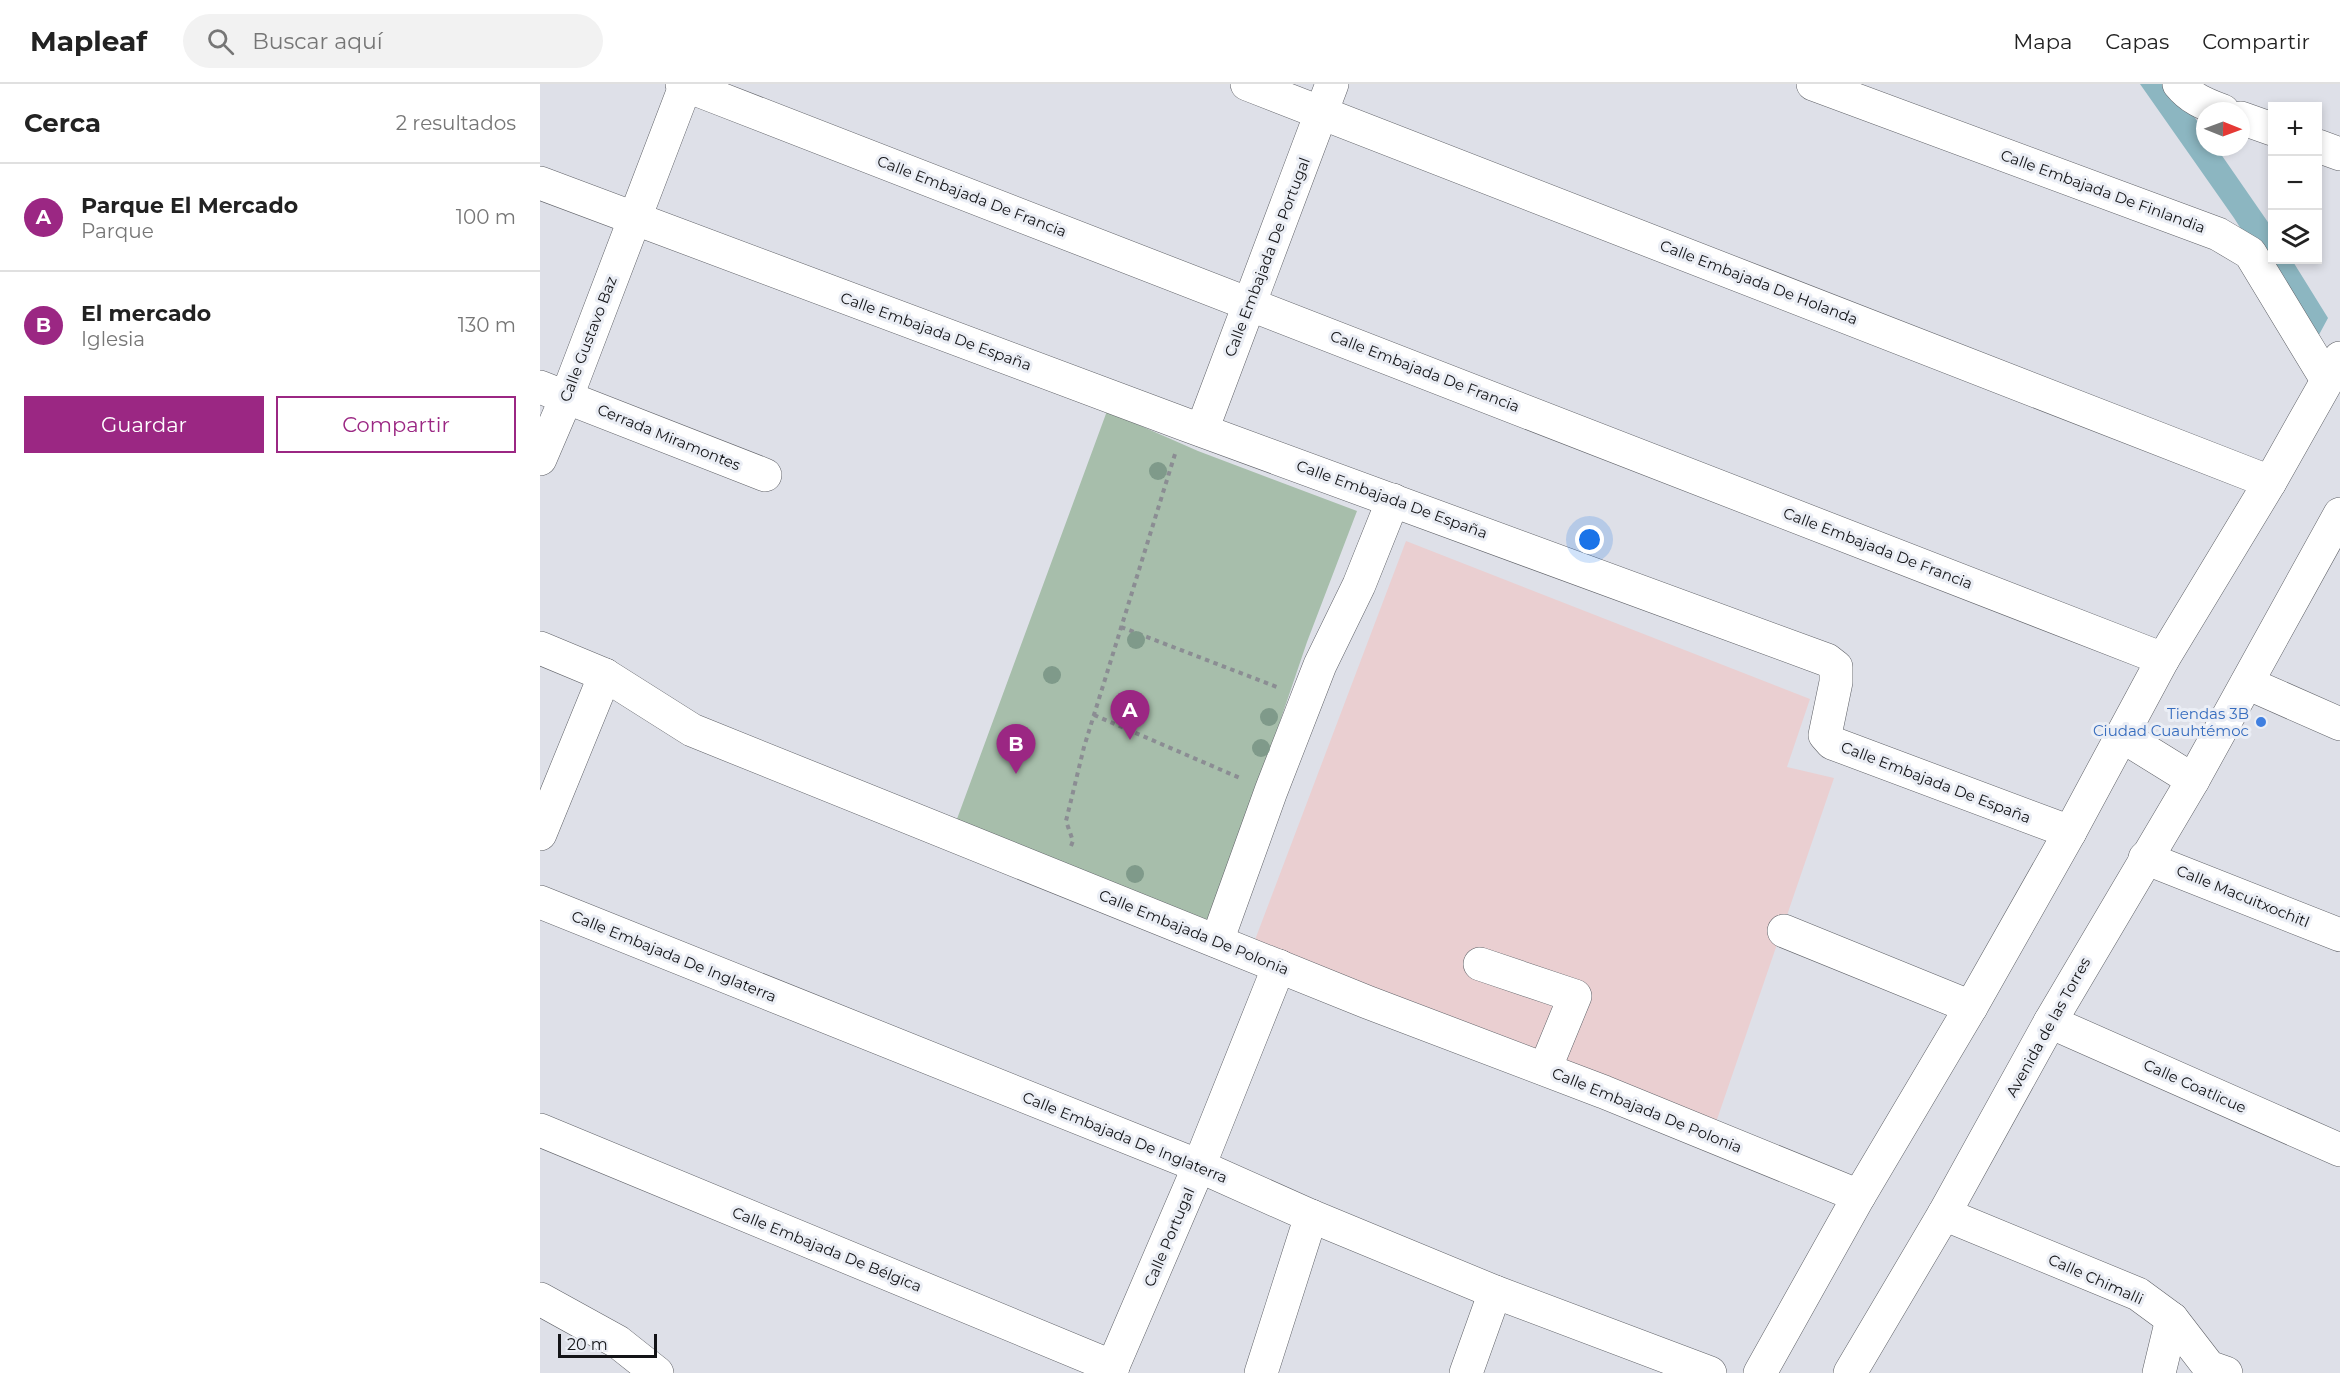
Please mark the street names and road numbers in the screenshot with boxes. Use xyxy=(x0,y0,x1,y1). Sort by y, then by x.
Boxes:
street label: Calle Embajada De Finlandia xyxy=(1998,145,2208,237)
street label: Calle Embajada De Francia xyxy=(874,151,1070,241)
street label: Calle Embajada De Portugal xyxy=(1220,155,1314,359)
street label: Calle Embajada De Holanda xyxy=(1657,235,1861,329)
street label: Calle Gustavo Baz xyxy=(555,273,621,404)
street label: Calle Embajada De España xyxy=(838,288,1034,374)
street label: Calle Embajada De Francia xyxy=(1327,326,1523,416)
street label: Cerrada Miramontes xyxy=(595,400,743,474)
street label: Calle Embajada De España xyxy=(1294,456,1490,542)
street label: Calle Embajada De Francia xyxy=(1780,503,1976,593)
street label: Calle Embajada De España xyxy=(1838,737,2034,827)
street label: Calle Macuitxochitl xyxy=(2174,861,2312,931)
street label: Calle Embajada De Polonia xyxy=(1096,885,1292,979)
street label: Calle Embajada De Inglaterra xyxy=(569,906,779,1006)
street label: Avenida de las Torres xyxy=(2002,954,2094,1100)
street label: Calle Coatlicue xyxy=(2141,1055,2249,1117)
street label: Calle Embajada De Polonia xyxy=(1549,1063,1745,1157)
street label: Calle Embajada De Inglaterra xyxy=(1020,1087,1230,1187)
street label: Calle Portugal xyxy=(1140,1185,1198,1289)
street label: Calle Embajada De Bélgica xyxy=(729,1202,925,1296)
street label: Calle Chimalli xyxy=(2045,1250,2147,1308)

